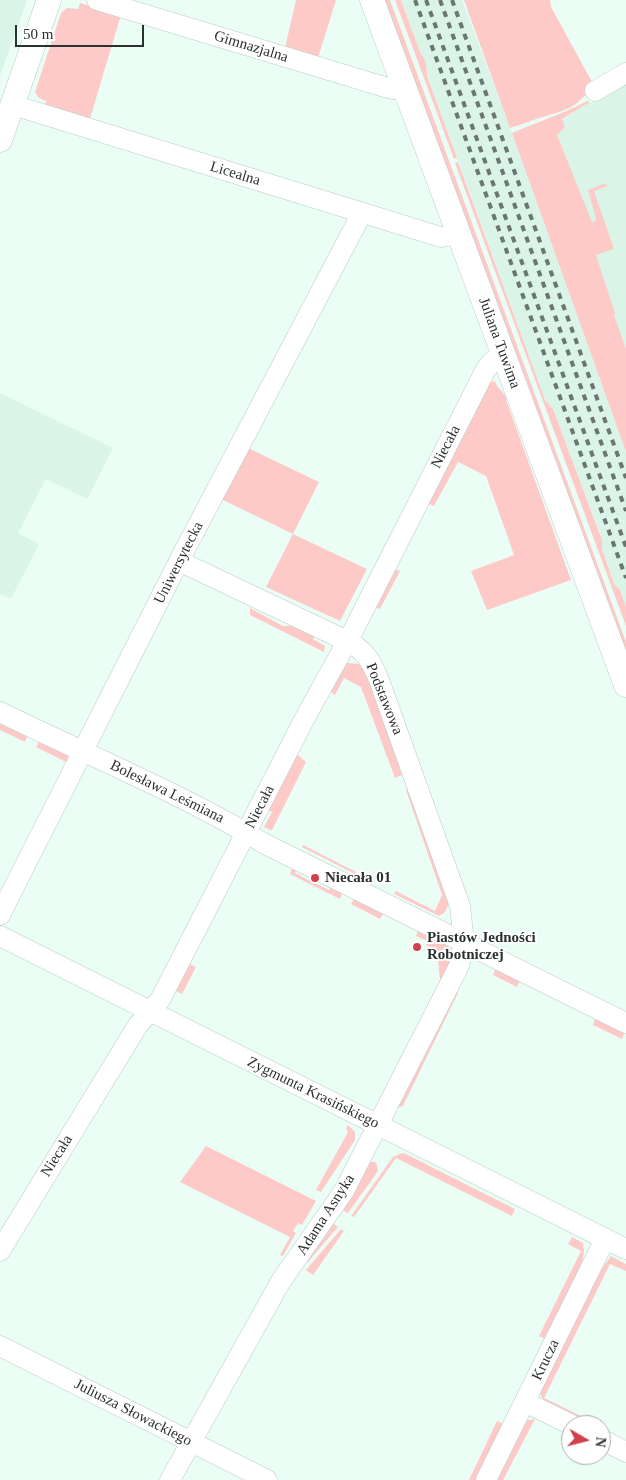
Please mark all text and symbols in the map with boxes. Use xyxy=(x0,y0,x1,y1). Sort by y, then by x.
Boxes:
scale bar xyxy=(18,15,146,47)
text: 50 m xyxy=(23,26,53,42)
street label: Gimnazjalna xyxy=(212,27,290,67)
street label: Licealna xyxy=(208,158,262,190)
street label: Juliana Tuwima xyxy=(474,295,524,391)
street label: Niecała xyxy=(428,423,464,471)
street label: Uniwersytecka xyxy=(151,519,207,607)
street label: Podstawowa xyxy=(361,660,407,738)
street label: Bolesława Leśmiana xyxy=(107,757,227,827)
street label: Niecała xyxy=(242,783,278,831)
place label: Niecała 01 xyxy=(325,869,391,887)
marker: Niecała 01 xyxy=(309,872,321,884)
place label: Piastów Jedności Robotniczej xyxy=(427,929,536,964)
marker: Piastów Jedności Robotniczej xyxy=(411,941,423,953)
street label: Zygmunta Krasińskiego xyxy=(244,1053,382,1133)
street label: Niecała xyxy=(37,1132,77,1180)
street label: Adama Asnyka xyxy=(293,1171,359,1259)
street label: Krucza xyxy=(528,1337,564,1383)
street label: Juliusza Słowackiego xyxy=(71,1376,195,1450)
north arrow xyxy=(561,1415,611,1465)
text: N xyxy=(592,1436,608,1448)

